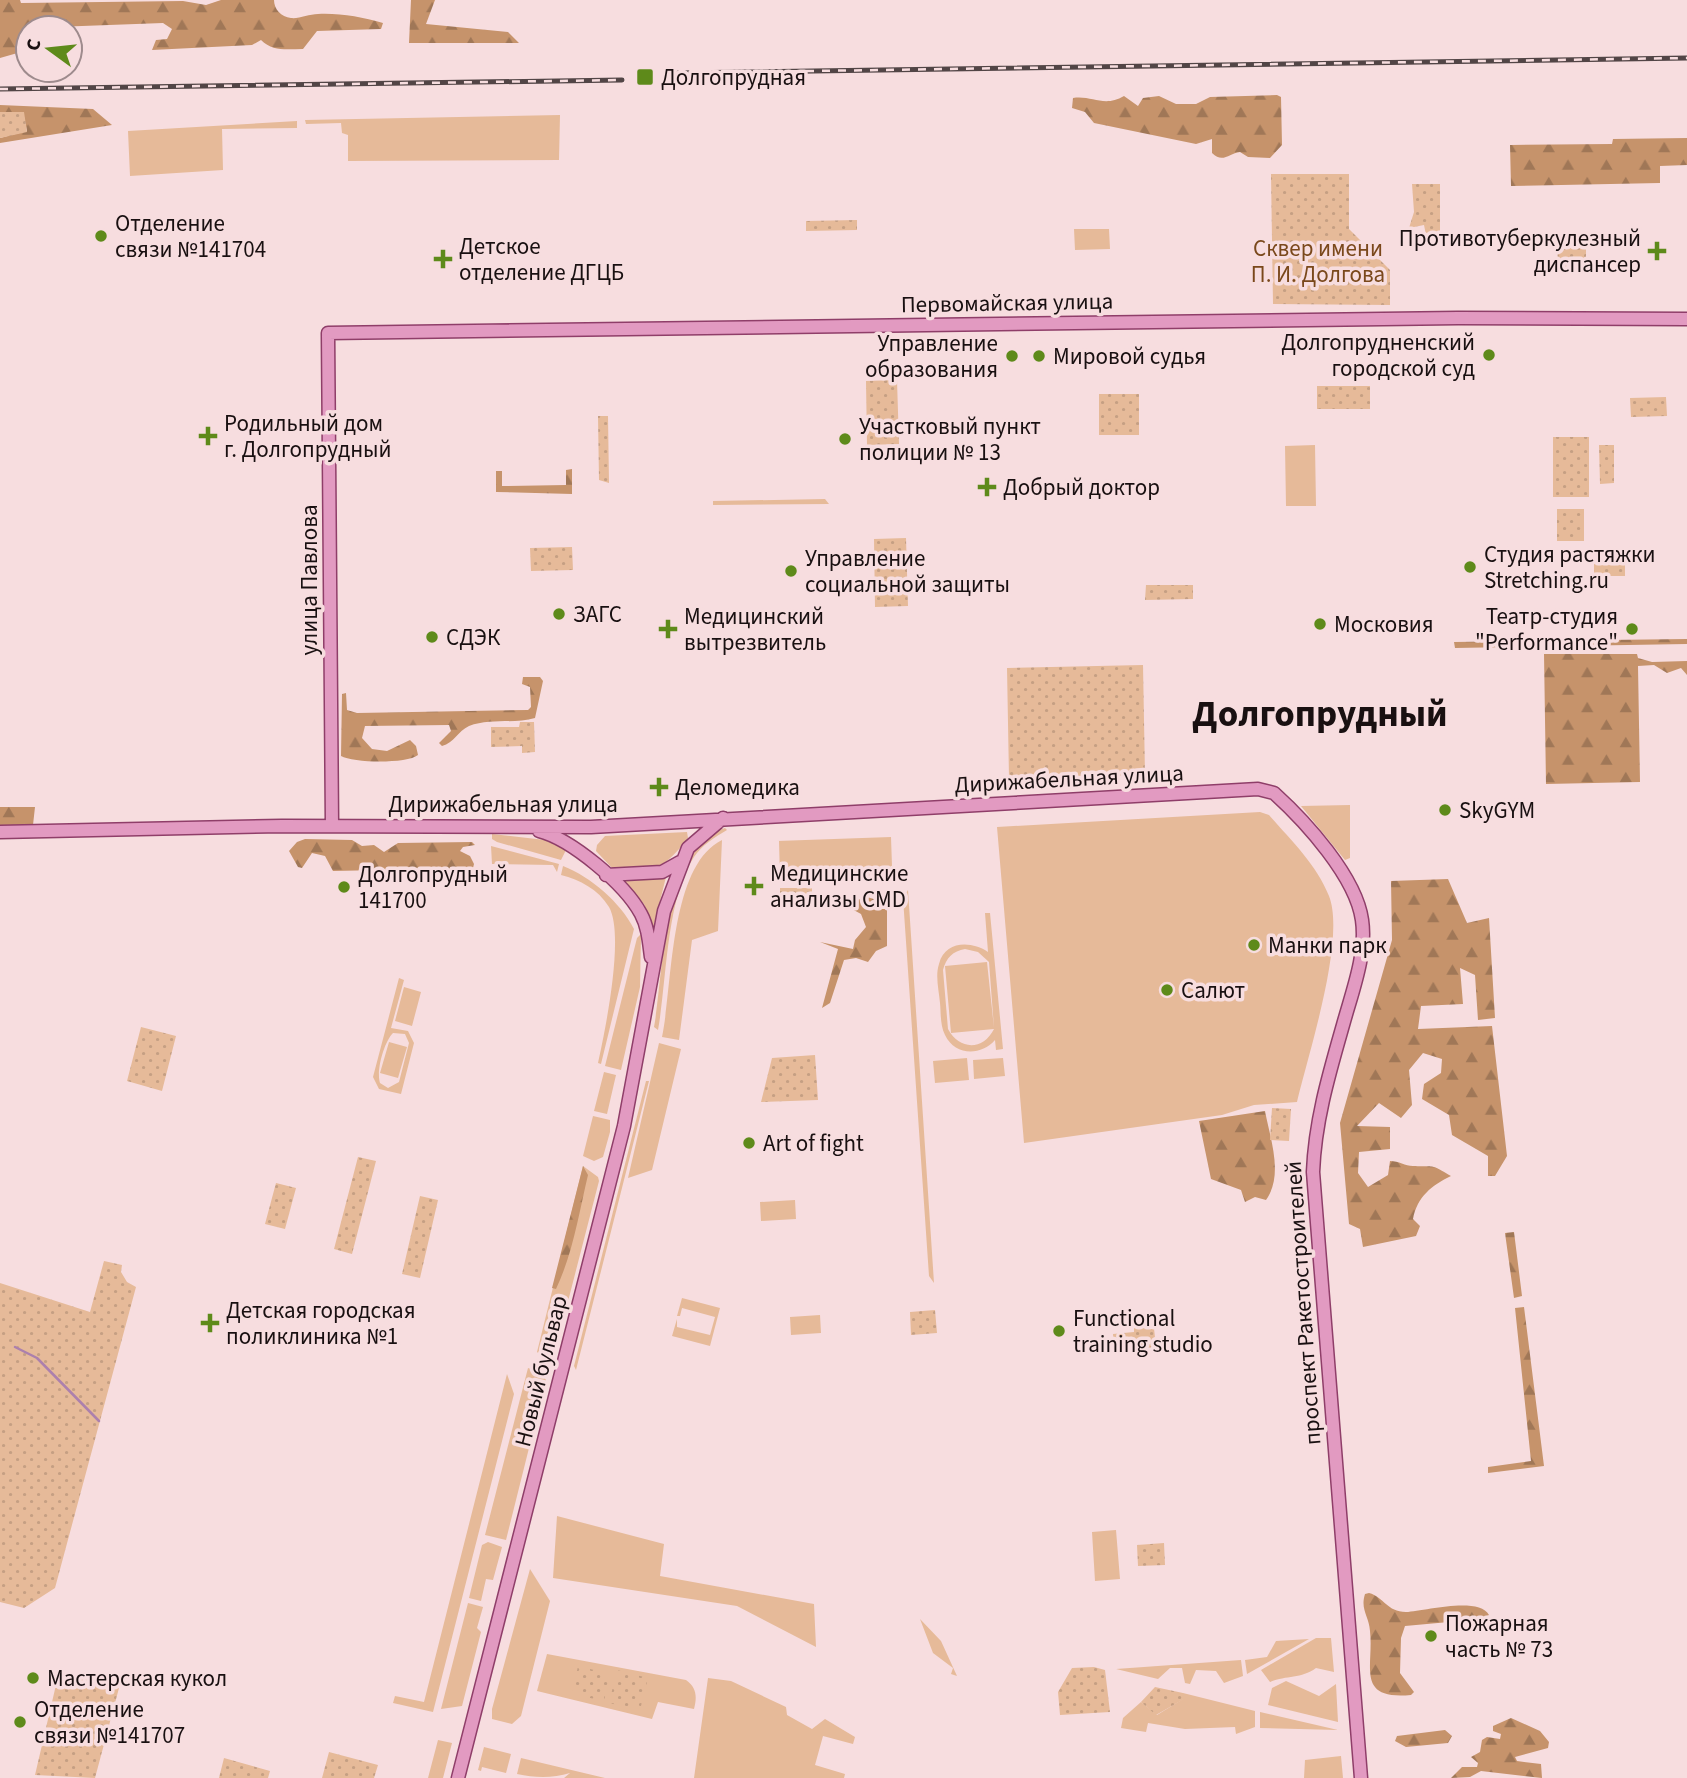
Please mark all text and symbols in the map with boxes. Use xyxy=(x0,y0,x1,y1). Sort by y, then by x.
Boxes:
north arrow xyxy=(14,14,84,84)
text: С xyxy=(20,36,48,54)
place label: Долгопрудная xyxy=(661,61,806,94)
marker: Долгопрудная xyxy=(635,67,655,87)
place label: Отделение связи №141704 xyxy=(115,207,266,266)
place label: Противотуберкулезный диспансер xyxy=(1399,222,1641,281)
marker: Отделение связи №141704 xyxy=(93,228,109,244)
place label: Детское отделение ДГЦБ xyxy=(459,230,624,289)
park label: Сквер имени П. И. Долгова xyxy=(1251,232,1385,291)
marker: Противотуберкулезный диспансер xyxy=(1647,241,1667,261)
marker: Детское отделение ДГЦБ xyxy=(433,249,453,269)
street label: Первомайская улица xyxy=(901,285,1113,321)
place label: Долгопрудненский городской суд xyxy=(1281,326,1475,385)
place label: Управление образования xyxy=(865,327,998,386)
place label: Мировой судья xyxy=(1053,340,1206,373)
marker: Долгопрудненский городской суд xyxy=(1481,347,1497,363)
marker: Управление образования xyxy=(1004,348,1020,364)
marker: Мировой судья xyxy=(1031,348,1047,364)
place label: Родильный дом г. Долгопрудный xyxy=(224,407,392,466)
place label: Участковый пункт полиции № 13 xyxy=(859,410,1041,469)
marker: Родильный дом г. Долгопрудный xyxy=(198,426,218,446)
marker: Участковый пункт полиции № 13 xyxy=(837,431,853,447)
place label: Добрый доктор xyxy=(1003,471,1160,504)
marker: Добрый доктор xyxy=(977,477,997,497)
street label: улица Павлова xyxy=(293,505,326,655)
place label: Студия растяжки Stretching.ru xyxy=(1484,538,1655,597)
place label: Управление социальной защиты xyxy=(805,542,1010,601)
marker: Студия растяжки Stretching.ru xyxy=(1462,559,1478,575)
marker: Управление социальной защиты xyxy=(783,563,799,579)
place label: ЗАГС xyxy=(573,598,622,631)
place label: Медицинский вытрезвитель xyxy=(684,600,826,659)
place label: Театр-студия "Performance" xyxy=(1475,600,1618,659)
marker: ЗАГС xyxy=(551,606,567,622)
place label: Московия xyxy=(1334,608,1434,641)
marker: Московия xyxy=(1312,616,1328,632)
marker: Медицинский вытрезвитель xyxy=(658,619,678,639)
place label: СДЭК xyxy=(446,621,501,654)
marker: Театр-студия "Performance" xyxy=(1624,621,1640,637)
marker: СДЭК xyxy=(424,629,440,645)
district label: Долгопрудный xyxy=(1192,688,1448,741)
street label: Дирижабельная улица xyxy=(954,757,1184,801)
place label: Деломедика xyxy=(675,771,800,804)
marker: Деломедика xyxy=(649,777,669,797)
street label: Дирижабельная улица xyxy=(388,788,618,821)
place label: SkyGYM xyxy=(1459,794,1535,827)
marker: SkyGYM xyxy=(1437,802,1453,818)
place label: Медицинские анализы CMD xyxy=(770,857,908,916)
place label: Долгопрудный 141700 xyxy=(358,858,508,917)
marker: Медицинские анализы CMD xyxy=(744,876,764,896)
marker: Долгопрудный 141700 xyxy=(336,879,352,895)
place label: Манки парк xyxy=(1268,929,1387,962)
marker: Манки парк xyxy=(1246,937,1262,953)
place label: Салют xyxy=(1181,974,1245,1007)
marker: Салют xyxy=(1159,982,1175,998)
place label: Art of fight xyxy=(763,1127,864,1160)
marker: Art of fight xyxy=(741,1135,757,1151)
street label: проспект Ракетостроителей xyxy=(1277,1160,1329,1446)
street label: Новый бульвар xyxy=(506,1292,576,1450)
place label: Детская городская поликлиника №1 xyxy=(226,1294,415,1353)
place label: Functional training studio xyxy=(1073,1302,1213,1361)
marker: Детская городская поликлиника №1 xyxy=(200,1313,220,1333)
marker: Functional training studio xyxy=(1051,1323,1067,1339)
place label: Пожарная часть № 73 xyxy=(1445,1607,1553,1666)
marker: Пожарная часть № 73 xyxy=(1423,1628,1439,1644)
place label: Мастерская кукол xyxy=(47,1662,227,1695)
marker: Мастерская кукол xyxy=(25,1670,41,1686)
place label: Отделение связи №141707 xyxy=(34,1693,185,1752)
marker: Отделение связи №141707 xyxy=(12,1714,28,1730)

